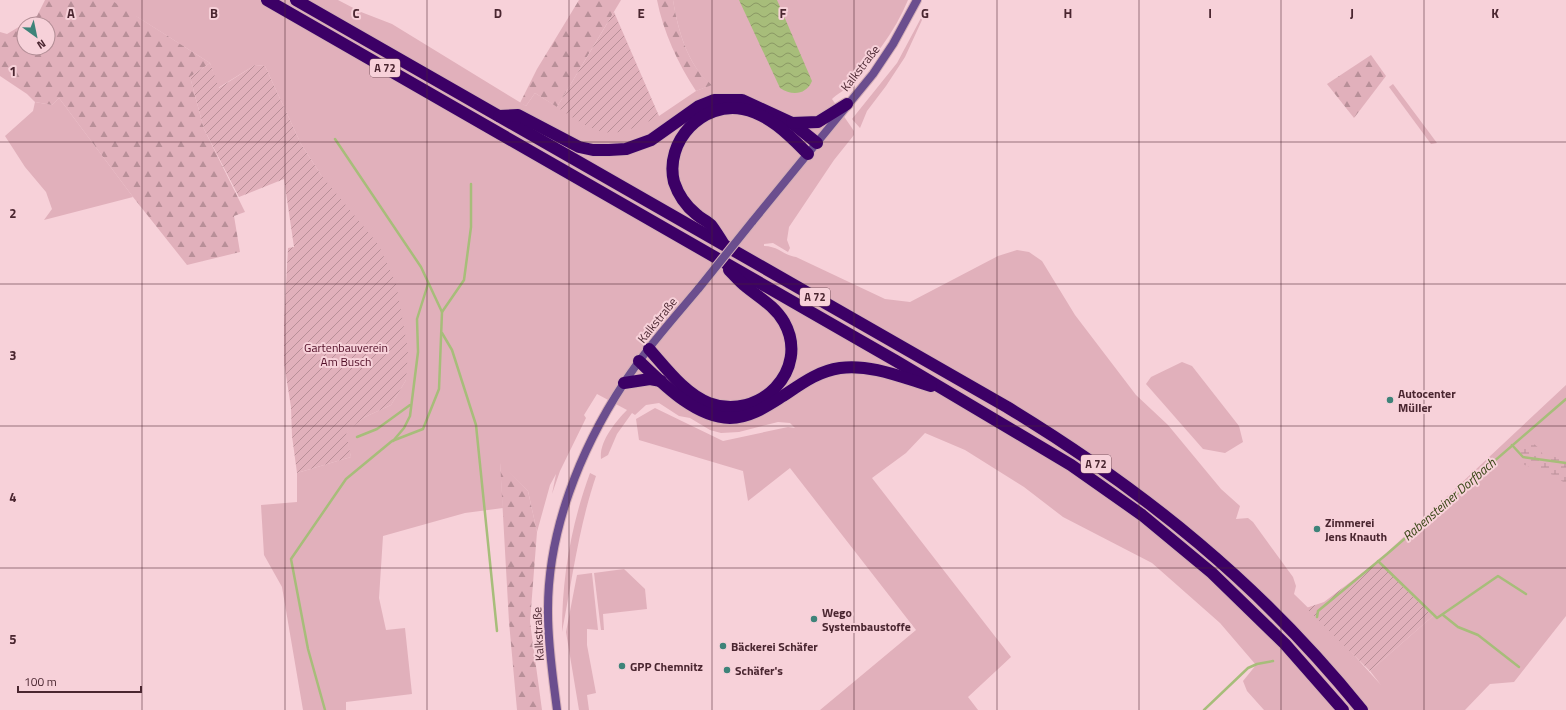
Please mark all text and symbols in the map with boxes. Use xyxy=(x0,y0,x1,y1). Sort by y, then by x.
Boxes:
text: A xyxy=(67,3,75,23)
text: B xyxy=(210,3,218,23)
text: C xyxy=(352,3,360,23)
text: D xyxy=(494,3,502,23)
text: E xyxy=(637,3,645,23)
text: F xyxy=(780,3,787,23)
text: G xyxy=(921,3,929,23)
text: H xyxy=(1064,3,1072,23)
text: I xyxy=(1208,3,1212,23)
text: J xyxy=(1350,3,1354,23)
text: K xyxy=(1491,3,1499,23)
north arrow xyxy=(16,16,56,56)
text: N xyxy=(34,36,49,53)
street label: Kalkstraße xyxy=(836,41,884,95)
road number: A 72 xyxy=(370,59,400,77)
text: 1 xyxy=(9,61,17,81)
text: 2 xyxy=(9,203,17,223)
road number: A 72 xyxy=(800,288,830,306)
street label: Kalkstraße xyxy=(633,293,681,347)
park label: Gartenbauverein Am Busch xyxy=(304,338,388,371)
text: 3 xyxy=(9,345,17,365)
place label: Autocenter Müller xyxy=(1398,384,1456,417)
marker: Autocenter Müller xyxy=(1385,395,1395,405)
water label: Rabensteiner Dorfbach xyxy=(1398,452,1500,545)
road number: A 72 xyxy=(1081,455,1111,473)
text: 4 xyxy=(9,487,17,507)
place label: Zimmerei Jens Knauth xyxy=(1325,513,1387,546)
marker: Zimmerei Jens Knauth xyxy=(1312,524,1322,534)
place label: Wego Systembaustoffe xyxy=(822,603,911,636)
street label: Kalkstraße xyxy=(527,606,549,662)
marker: Wego Systembaustoffe xyxy=(809,614,819,624)
text: 5 xyxy=(9,629,17,649)
place label: Bäckerei Schäfer xyxy=(731,637,818,656)
marker: Bäckerei Schäfer xyxy=(718,641,728,651)
place label: GPP Chemnitz xyxy=(630,657,703,676)
marker: GPP Chemnitz xyxy=(617,661,627,671)
place label: Schäfer's xyxy=(735,661,783,680)
marker: Schäfer's xyxy=(722,665,732,675)
scale bar xyxy=(18,668,141,694)
text: 100 m xyxy=(24,672,57,691)

